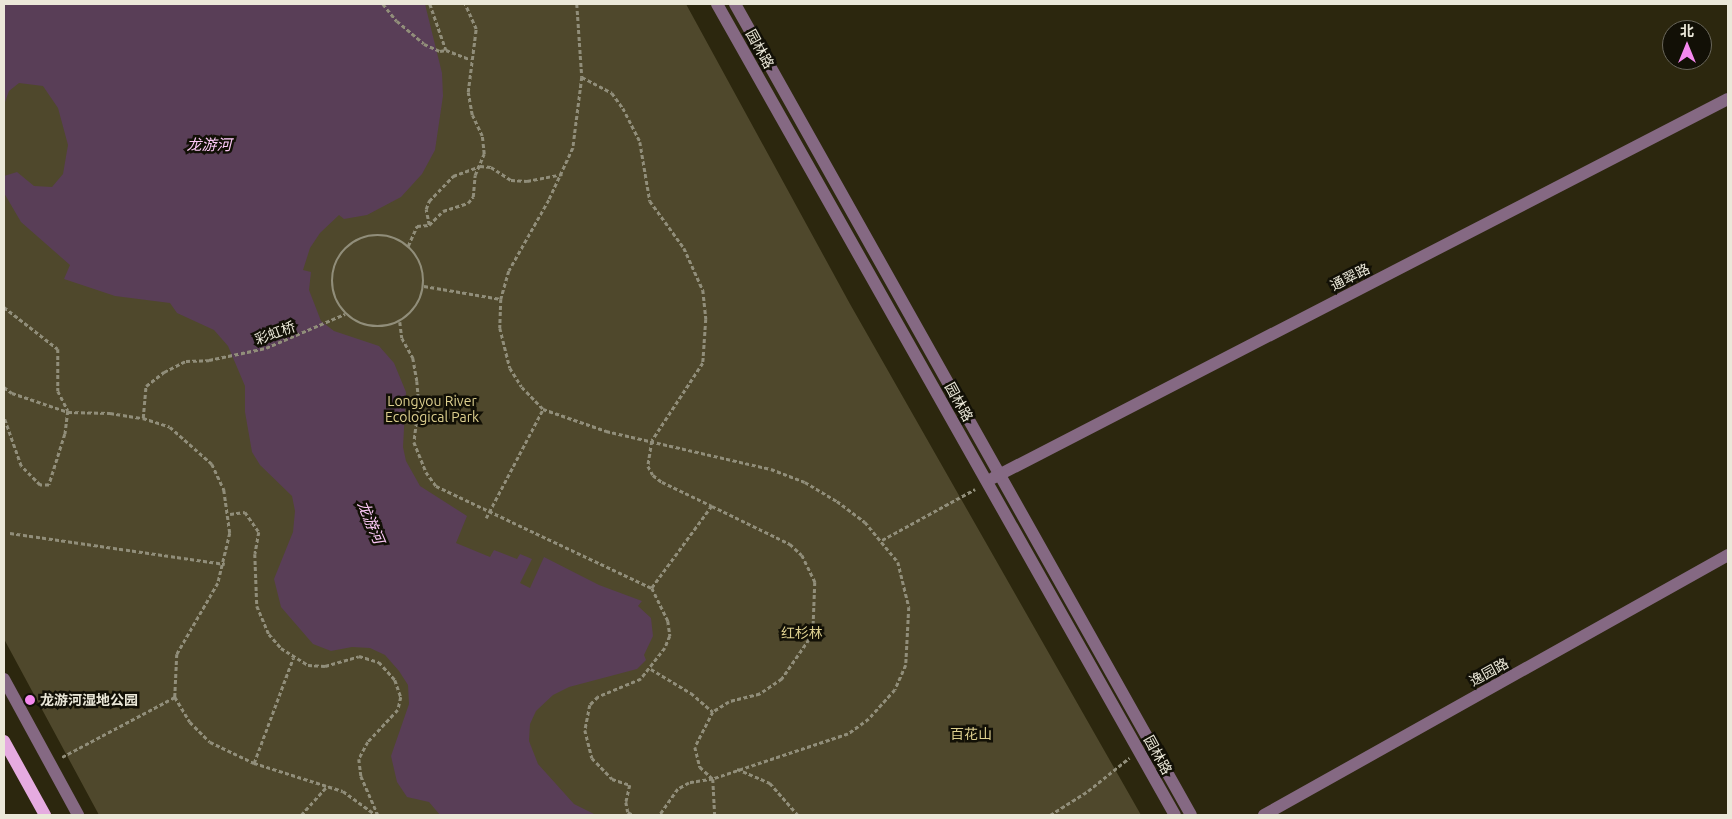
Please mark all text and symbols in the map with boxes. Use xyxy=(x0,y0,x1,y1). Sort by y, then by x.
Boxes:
north arrow xyxy=(1662,20,1712,70)
text: 北 xyxy=(1680,23,1694,39)
street label: 园林路 xyxy=(742,27,778,71)
water label: 龙游河 xyxy=(187,136,231,154)
street label: 通翠路 xyxy=(1327,260,1373,294)
street label: 彩虹桥 xyxy=(252,318,298,348)
street label: 园林路 xyxy=(941,380,977,424)
park label: Longyou River Ecological Park xyxy=(385,393,479,426)
water label: 龙游河 xyxy=(354,498,388,546)
park label: 红杉林 xyxy=(781,625,823,641)
street label: 逸园路 xyxy=(1467,654,1511,690)
place label: 龙游河湿地公园 xyxy=(40,692,138,708)
marker: 龙游河湿地公园 xyxy=(24,694,36,706)
park label: 百花山 xyxy=(950,726,992,742)
street label: 园林路 xyxy=(1140,733,1176,777)

